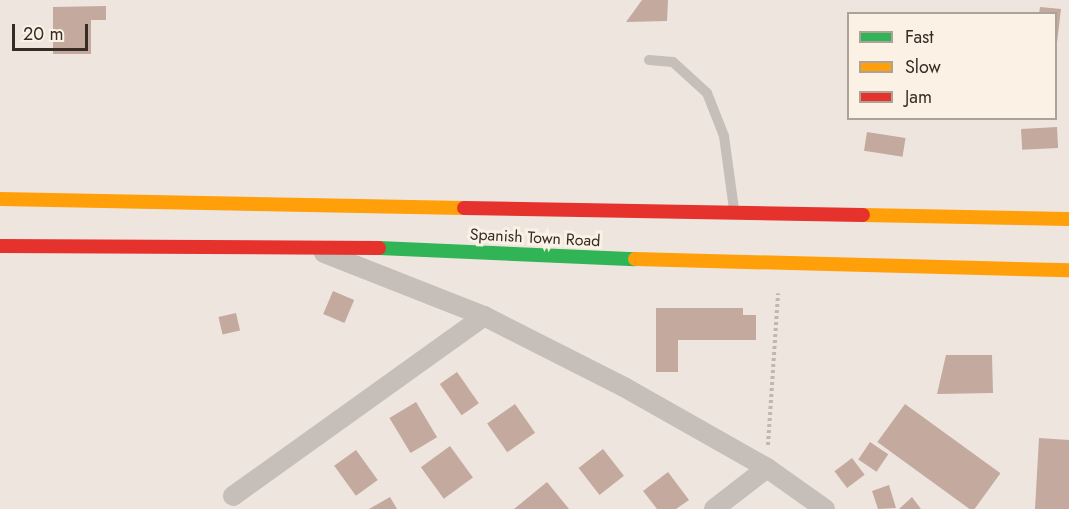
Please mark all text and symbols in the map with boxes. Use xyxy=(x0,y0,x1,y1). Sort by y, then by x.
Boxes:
scale bar xyxy=(15,12,92,50)
legend xyxy=(847,12,1057,120)
text: 20 m xyxy=(23,21,63,47)
text: Fast xyxy=(905,24,934,50)
text: Slow xyxy=(905,54,941,80)
text: Jam xyxy=(905,84,932,110)
street label: Spanish Town Road xyxy=(469,225,601,251)

